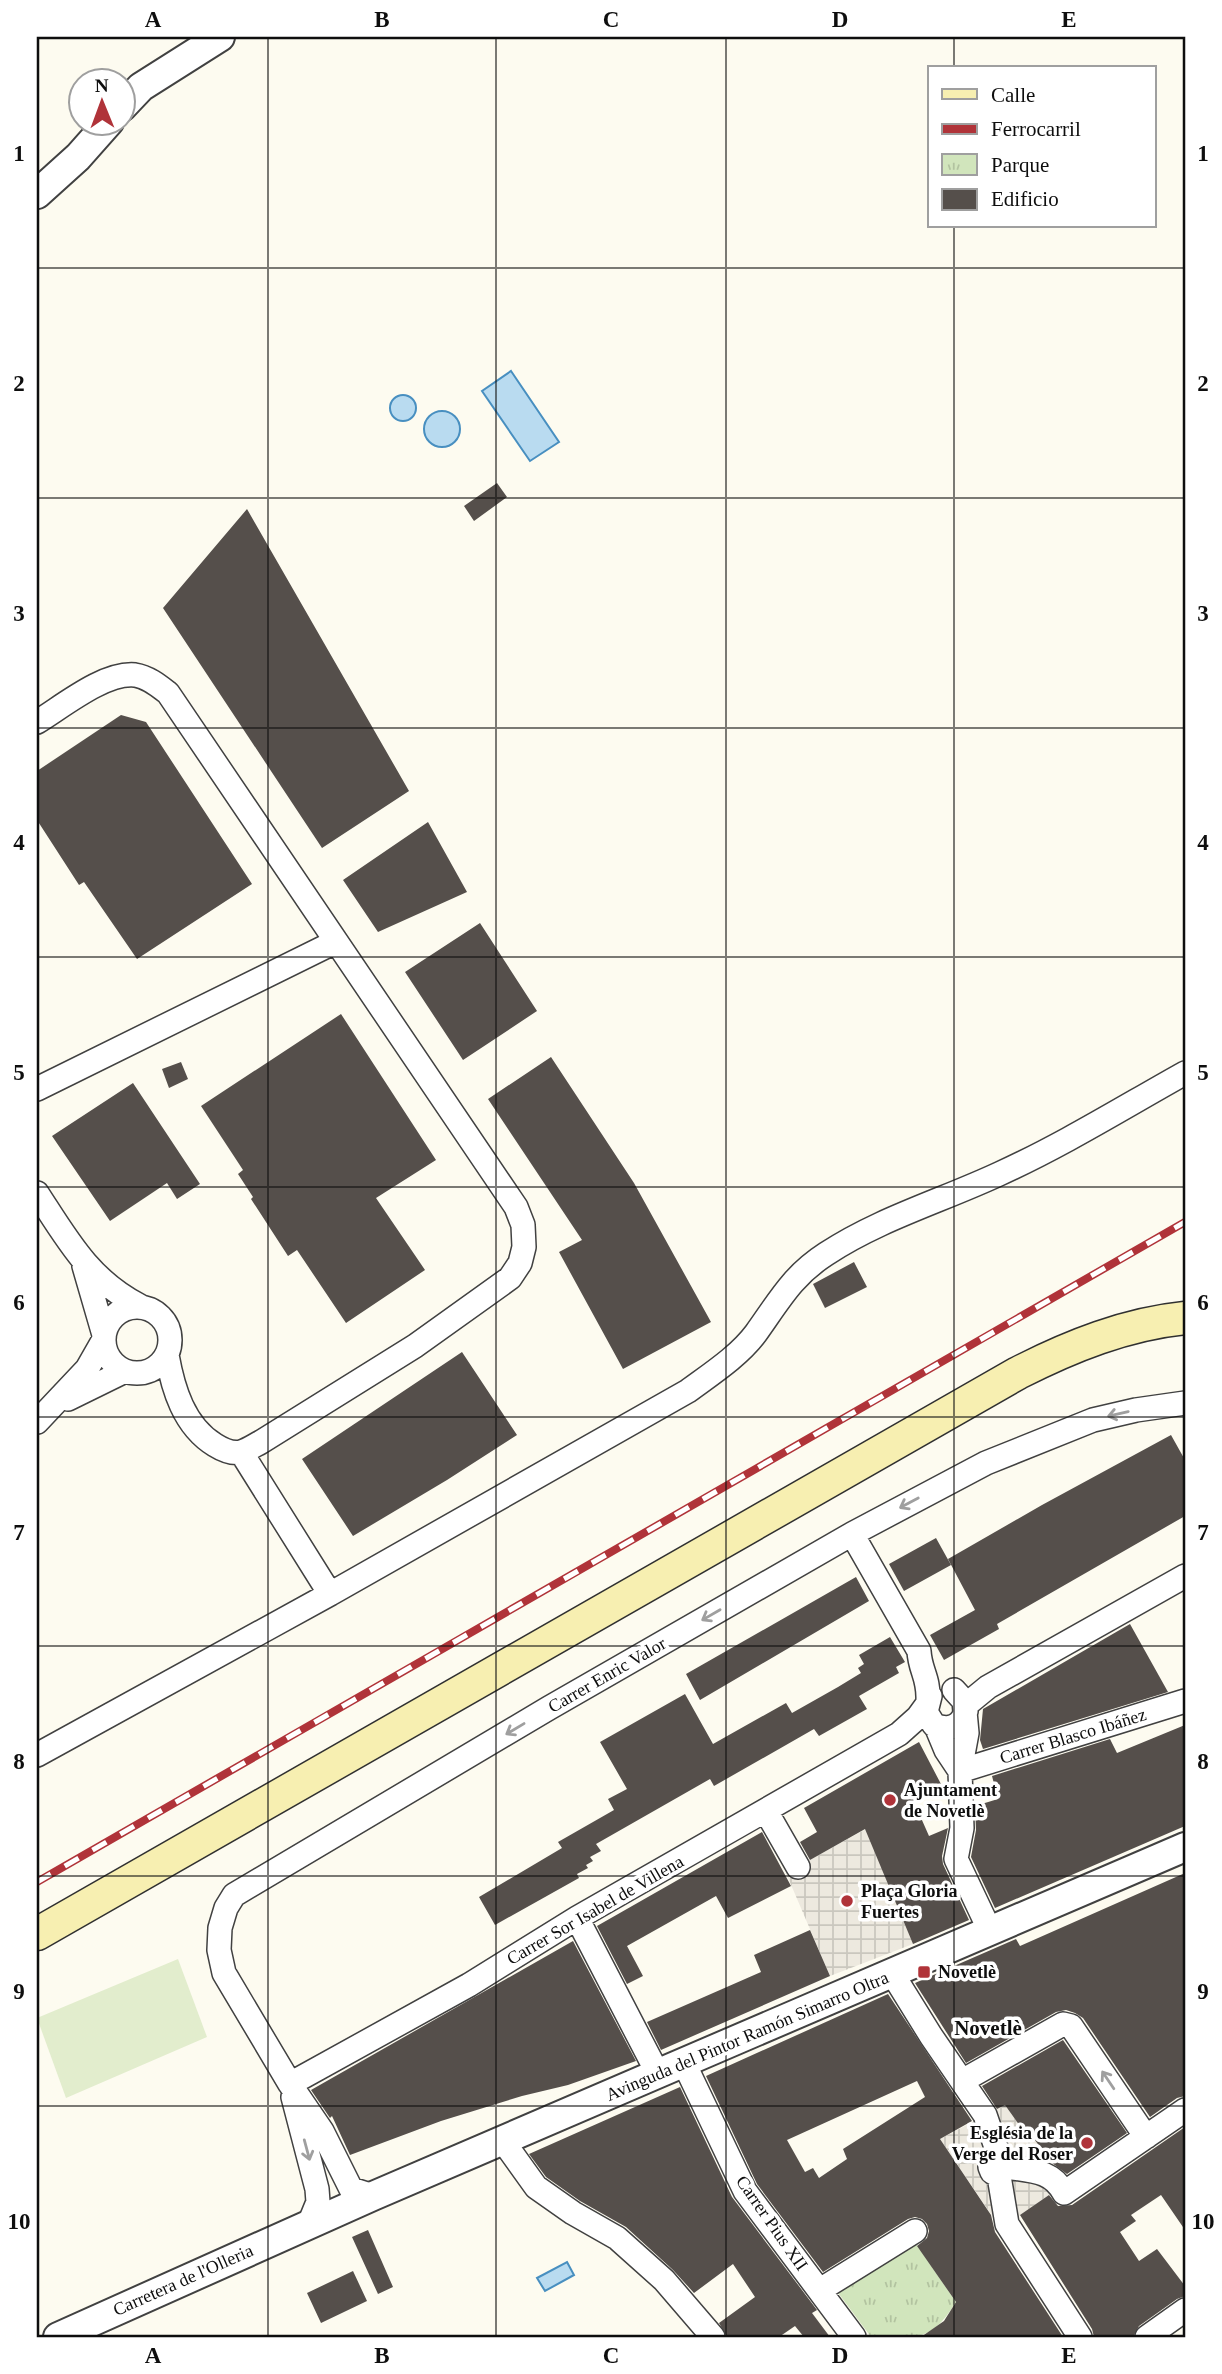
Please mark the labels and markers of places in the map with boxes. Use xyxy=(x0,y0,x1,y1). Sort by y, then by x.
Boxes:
place label: Ajuntament de Novetlè xyxy=(904,1780,997,1821)
marker: Ajuntament de Novetlè xyxy=(882,1792,898,1808)
place label: Plaça Gloria Fuertes xyxy=(861,1881,957,1922)
marker: Plaça Gloria Fuertes xyxy=(839,1893,855,1909)
place label: Novetlè xyxy=(938,1962,996,1982)
marker: Novetlè xyxy=(916,1964,932,1980)
place label: Església de la Verge del Roser xyxy=(952,2123,1073,2164)
marker: Església de la Verge del Roser xyxy=(1079,2135,1095,2151)

